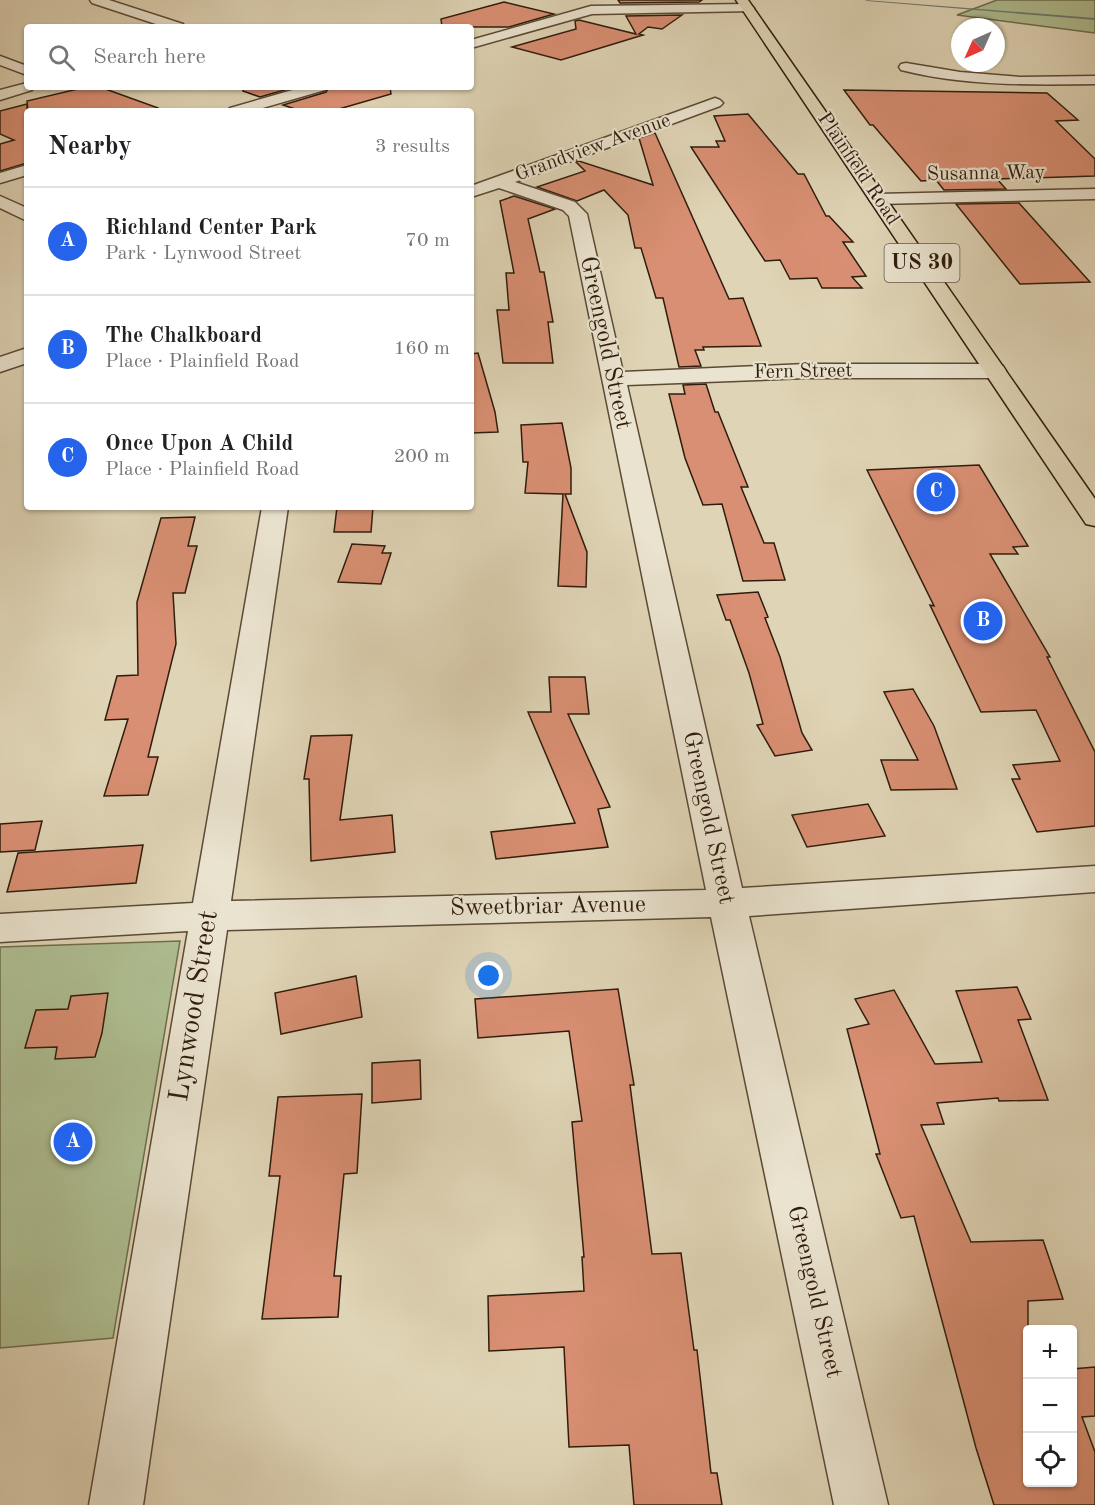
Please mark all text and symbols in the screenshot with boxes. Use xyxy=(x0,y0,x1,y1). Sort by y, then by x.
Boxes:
north arrow xyxy=(951,18,1005,72)
search box xyxy=(24,24,474,90)
icon: search xyxy=(45,41,78,74)
text: Search here xyxy=(93,46,206,68)
street label: Plainfield Road xyxy=(813,109,903,229)
street label: Grandview Avenue xyxy=(513,111,673,185)
text: Nearby xyxy=(48,134,132,160)
text: 3 results xyxy=(375,137,450,157)
street label: Susanna Way xyxy=(927,163,1046,185)
text: Richland Center Park xyxy=(105,217,317,239)
text: A xyxy=(60,231,75,251)
text: 70 m xyxy=(405,231,450,251)
text: Park · Lynwood Street xyxy=(105,244,301,264)
road number: US 30 xyxy=(884,244,960,282)
street label: Greengold Street xyxy=(575,254,635,432)
text: The Chalkboard xyxy=(105,325,262,347)
text: B xyxy=(60,339,75,359)
text: 160 m xyxy=(394,339,450,359)
text: Place · Plainfield Road xyxy=(105,352,299,372)
street label: Fern Street xyxy=(753,361,853,383)
text: Once Upon A Child xyxy=(105,433,293,455)
text: C xyxy=(61,447,74,467)
text: 200 m xyxy=(394,447,450,467)
text: Place · Plainfield Road xyxy=(105,460,299,480)
pin: C xyxy=(916,470,956,514)
pin: B xyxy=(964,598,1002,644)
street label: Greengold Street xyxy=(678,729,738,907)
street label: Sweetbriar Avenue xyxy=(450,893,646,921)
street label: Lynwood Street xyxy=(166,908,224,1104)
your location xyxy=(474,961,503,990)
pin: A xyxy=(54,1120,92,1164)
street label: Greengold Street xyxy=(782,1203,846,1381)
map controls xyxy=(1023,1325,1077,1487)
button: + xyxy=(1023,1325,1077,1379)
button: − xyxy=(1023,1379,1077,1433)
button: locate xyxy=(1023,1433,1077,1487)

